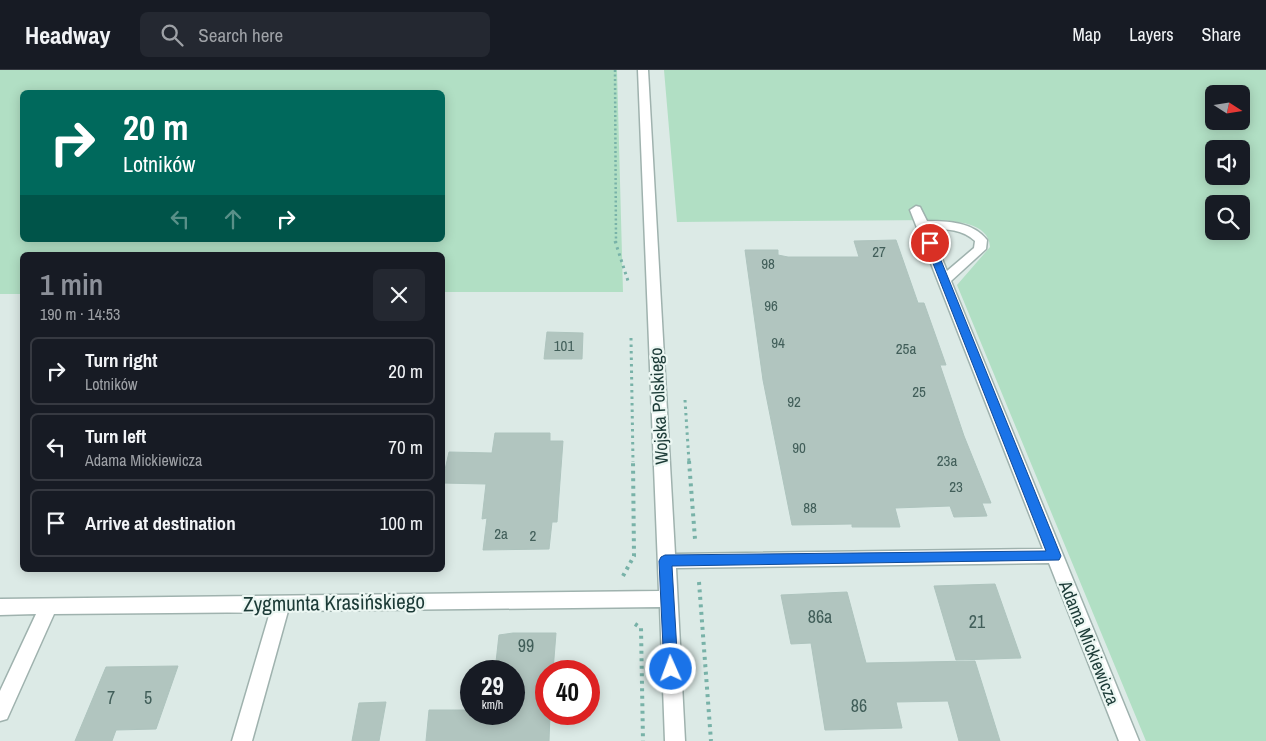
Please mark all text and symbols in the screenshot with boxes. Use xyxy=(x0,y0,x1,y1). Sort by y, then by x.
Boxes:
search box xyxy=(140,12,490,57)
text: Headway xyxy=(25,19,110,51)
icon: search xyxy=(158,21,186,49)
text: Search here xyxy=(198,22,283,48)
text: Map xyxy=(1073,22,1101,47)
text: Layers xyxy=(1129,22,1174,47)
text: Share xyxy=(1202,22,1241,47)
north arrow xyxy=(1205,85,1250,130)
map controls xyxy=(1205,85,1250,240)
text: 20 m xyxy=(123,104,188,151)
icon: right xyxy=(40,110,105,175)
button: sound xyxy=(1205,140,1250,185)
text: Lotników xyxy=(123,149,195,179)
button: search xyxy=(1205,195,1250,240)
icon: left xyxy=(166,205,194,233)
icon: ahead xyxy=(219,205,247,233)
icon: right xyxy=(272,205,300,233)
pin xyxy=(909,222,951,264)
icon: arrive xyxy=(916,229,944,257)
house number: 27 xyxy=(872,241,886,262)
house number: 98 xyxy=(761,253,775,274)
text: 1 min xyxy=(40,264,103,304)
button: close xyxy=(373,269,425,321)
house number: 96 xyxy=(764,295,778,316)
text: 190 m · 14:53 xyxy=(40,303,120,325)
house number: 94 xyxy=(771,332,785,353)
house number: 101 xyxy=(554,335,574,356)
house number: 25a xyxy=(896,338,916,359)
text: Turn right xyxy=(85,347,157,373)
street label: Wojska Polskiego xyxy=(643,347,674,465)
icon: right xyxy=(42,357,70,385)
text: 20 m xyxy=(388,358,423,384)
text: Lotników xyxy=(85,373,138,395)
house number: 25 xyxy=(912,381,926,402)
house number: 92 xyxy=(787,391,801,412)
text: Turn left xyxy=(85,423,146,449)
icon: left xyxy=(42,433,70,461)
text: 70 m xyxy=(388,434,423,460)
house number: 90 xyxy=(792,437,806,458)
text: Adama Mickiewicza xyxy=(85,449,202,471)
house number: 23a xyxy=(937,450,957,471)
house number: 23 xyxy=(949,476,963,497)
house number: 88 xyxy=(803,497,817,518)
icon: arrive xyxy=(42,509,70,537)
text: Arrive at destination xyxy=(85,510,236,536)
text: 100 m xyxy=(380,510,423,536)
house number: 2a xyxy=(494,523,508,544)
house number: 2 xyxy=(530,525,537,546)
street label: Adama Mickiewicza xyxy=(1053,576,1126,709)
street label: Zygmunta Krasińskiego xyxy=(243,586,425,619)
house number: 86a xyxy=(808,604,832,629)
house number: 21 xyxy=(969,609,986,634)
house number: 99 xyxy=(518,633,534,658)
position arrow xyxy=(644,642,696,694)
speed limit sign: 40 xyxy=(535,660,600,725)
text: 29 xyxy=(481,669,504,703)
house number: 7 xyxy=(107,685,115,710)
house number: 5 xyxy=(144,685,152,710)
house number: 86 xyxy=(851,693,867,718)
text: km/h xyxy=(482,697,503,713)

